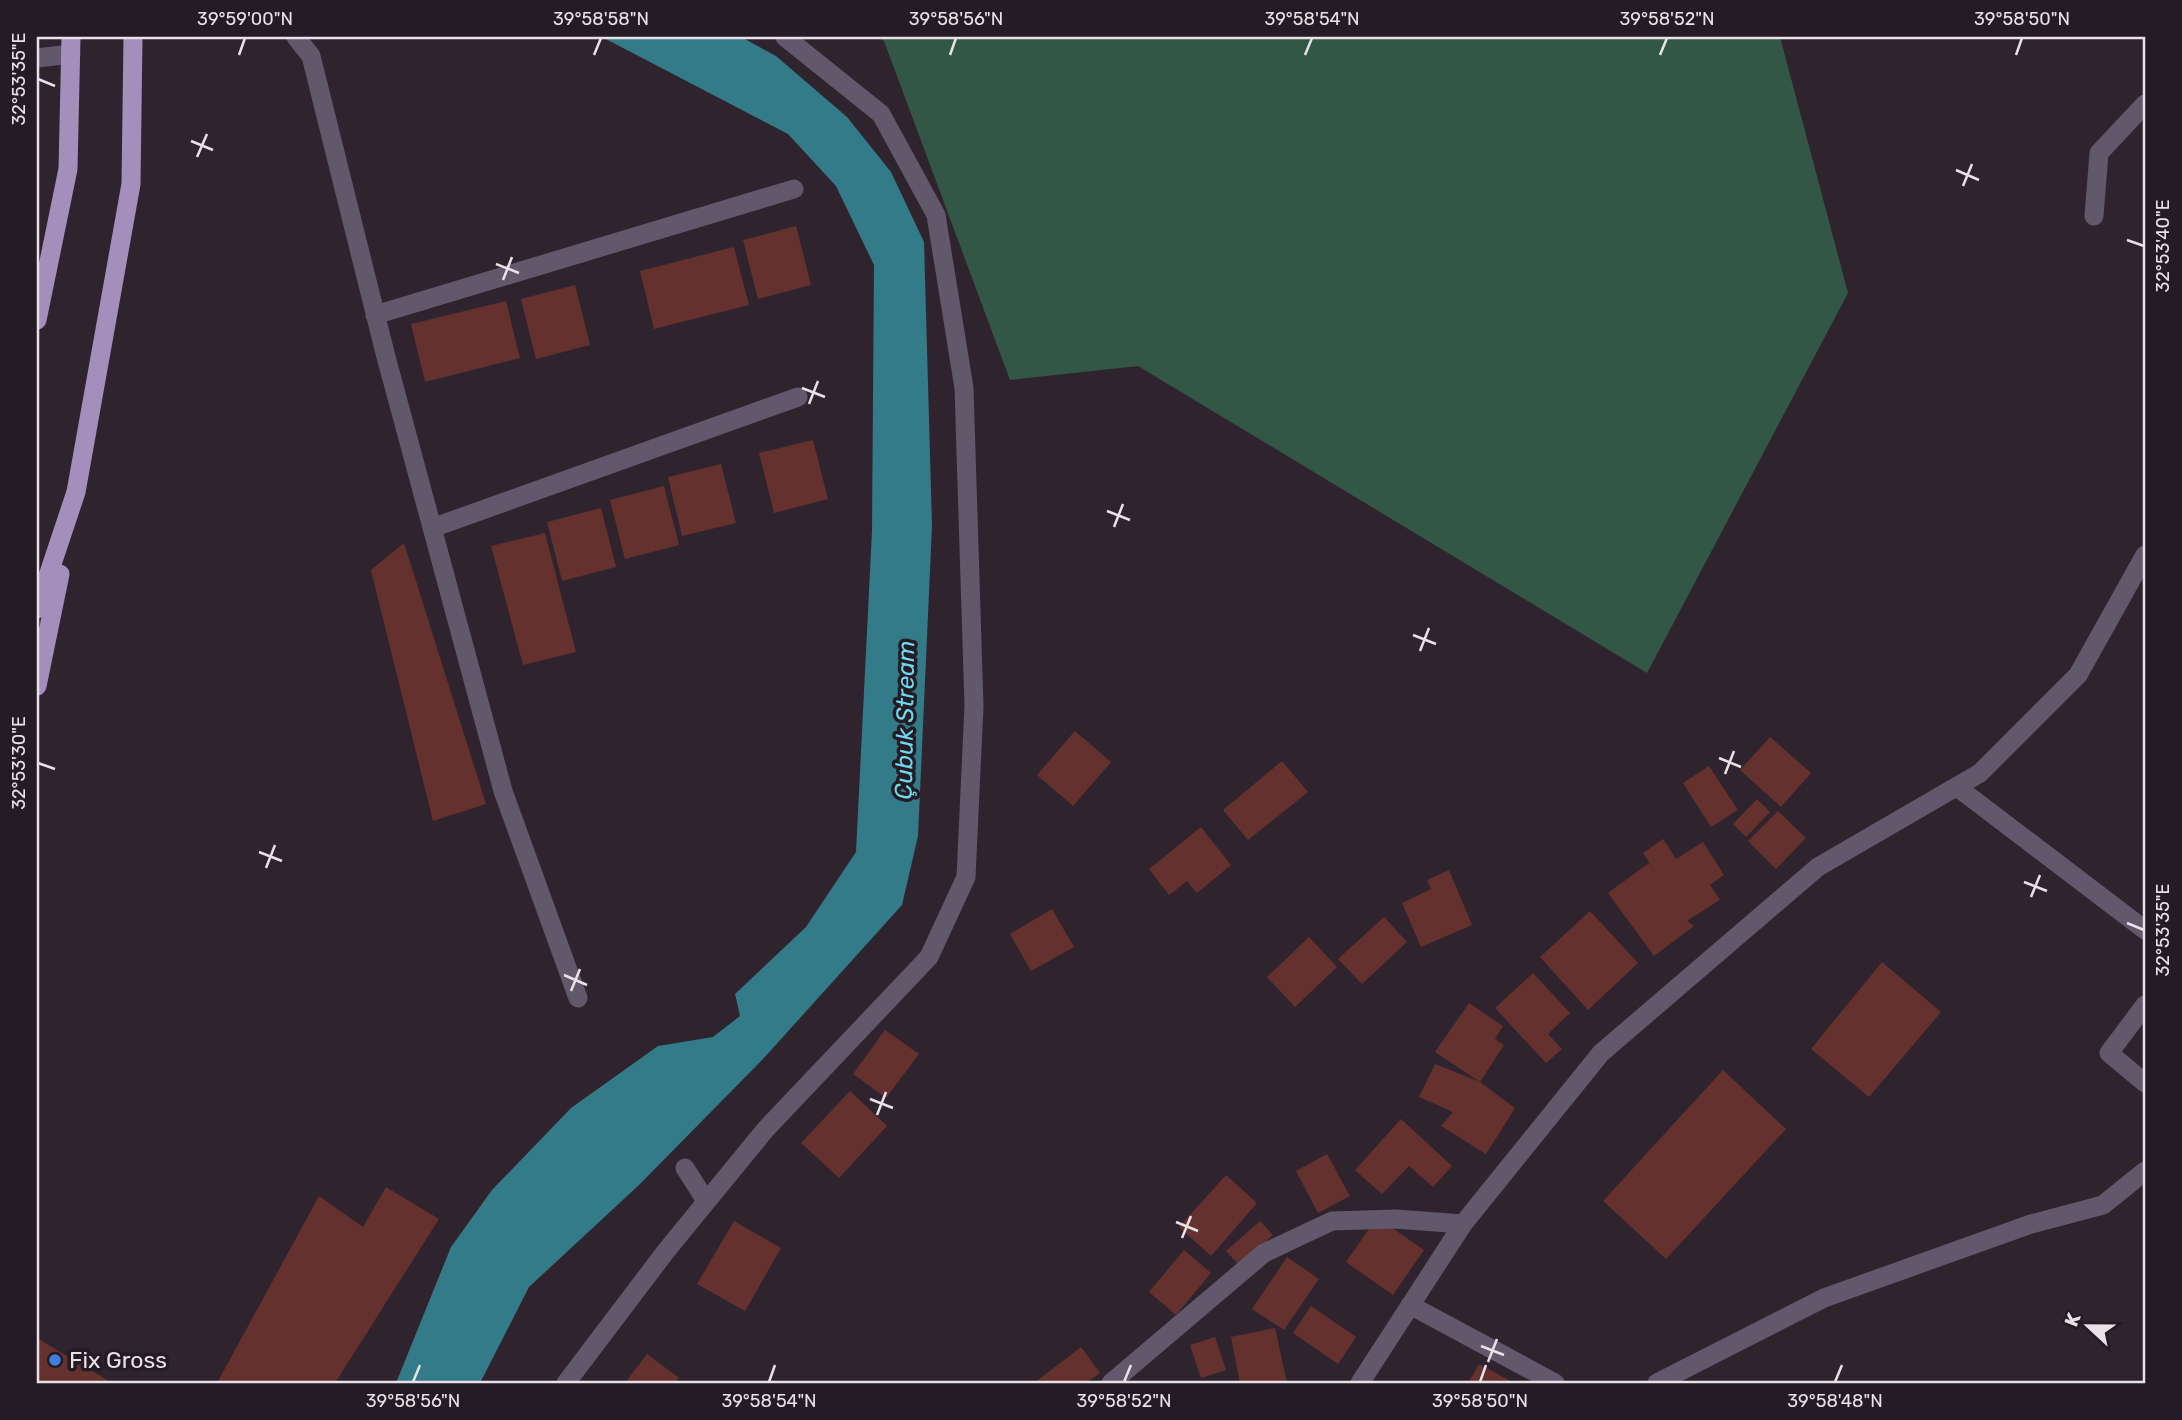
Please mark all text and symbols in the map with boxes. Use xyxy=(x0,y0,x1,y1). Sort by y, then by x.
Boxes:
text: 39°59'00"N xyxy=(197,8,293,30)
text: 39°58'58"N xyxy=(553,8,649,30)
text: 39°58'56"N xyxy=(909,8,1003,30)
text: 39°58'54"N xyxy=(1264,8,1360,30)
text: 39°58'52"N xyxy=(1619,8,1715,30)
text: 39°58'50"N xyxy=(1974,8,2070,30)
text: 32°53'35"E xyxy=(8,33,30,125)
text: 32°53'40"E xyxy=(2152,199,2174,293)
water label: Çubuk Stream xyxy=(890,640,920,800)
text: 32°53'30"E xyxy=(8,716,30,810)
text: 32°53'35"E xyxy=(2152,884,2174,976)
north arrow xyxy=(2052,1290,2122,1360)
text: K xyxy=(2060,1309,2086,1330)
place label: Fix Gross xyxy=(69,1346,167,1374)
marker: Fix Gross xyxy=(47,1352,63,1368)
text: 39°58'56"N xyxy=(366,1390,460,1412)
text: 39°58'54"N xyxy=(721,1390,817,1412)
text: 39°58'52"N xyxy=(1076,1390,1172,1412)
text: 39°58'50"N xyxy=(1432,1390,1528,1412)
text: 39°58'48"N xyxy=(1787,1390,1883,1412)

